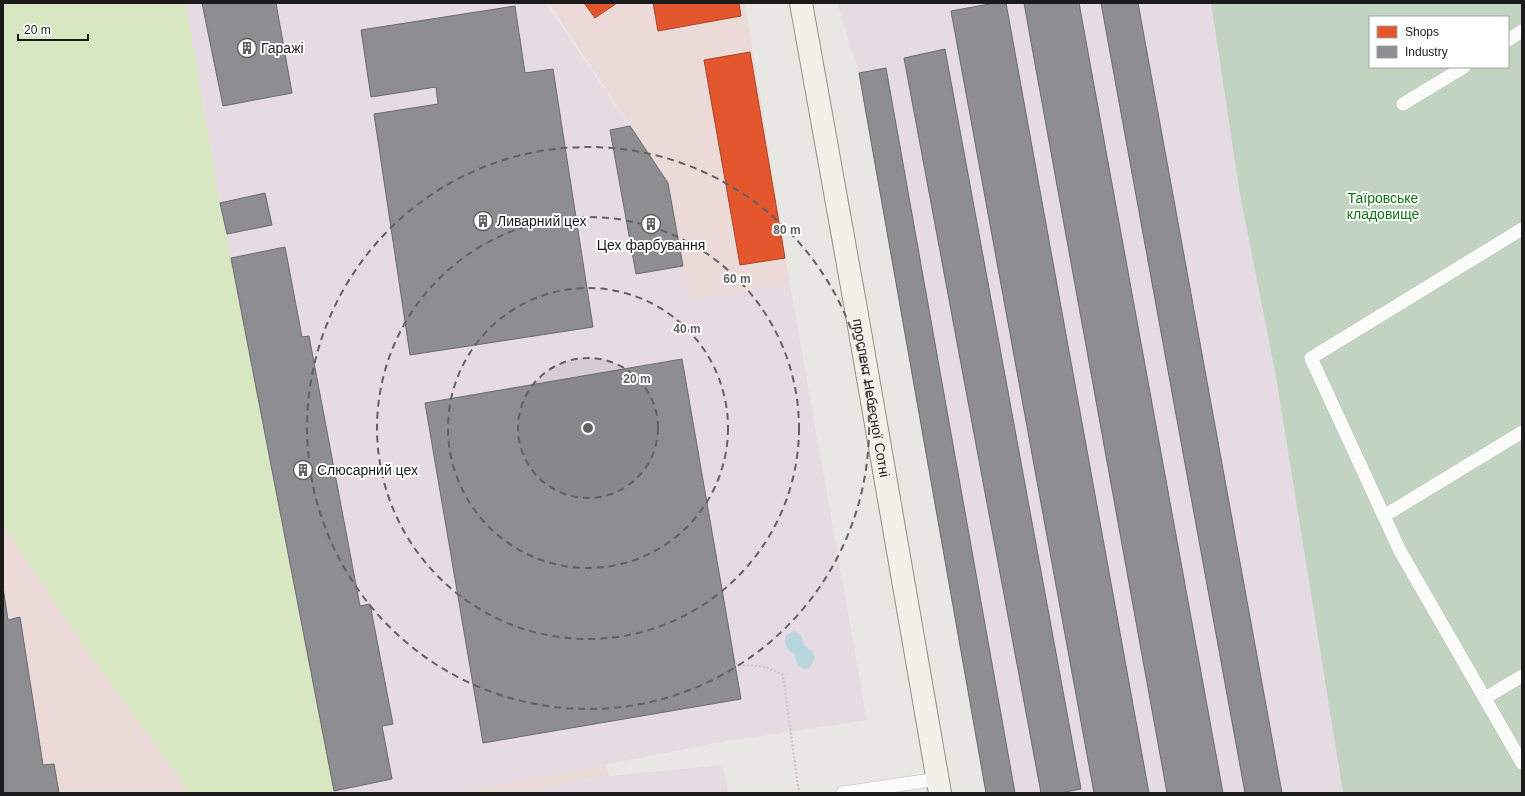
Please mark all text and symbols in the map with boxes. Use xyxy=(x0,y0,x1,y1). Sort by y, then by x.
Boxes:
scale bar xyxy=(18,16,88,42)
legend xyxy=(1369,16,1509,68)
text: 20 m xyxy=(24,23,51,37)
text: Shops xyxy=(1405,25,1439,39)
building icon: Гаражі xyxy=(236,37,258,59)
place label: Гаражі xyxy=(261,40,304,56)
text: Industry xyxy=(1405,45,1448,59)
park label: Таїровське кладовище xyxy=(1347,190,1420,222)
building icon: Ливарний цех xyxy=(472,210,494,232)
place label: Ливарний цех xyxy=(497,213,586,229)
building icon: Цех фарбування xyxy=(640,213,662,235)
text: 80 m xyxy=(773,223,801,237)
place label: Цех фарбування xyxy=(597,237,705,253)
text: 60 m xyxy=(723,272,751,286)
street label: проспект Небесної Сотні xyxy=(850,317,893,478)
text: 40 m xyxy=(673,322,701,336)
text: 20 m xyxy=(623,372,651,386)
centre of rings xyxy=(581,421,595,435)
building icon: Слюсарний цех xyxy=(292,459,314,481)
place label: Слюсарний цех xyxy=(317,462,418,478)

